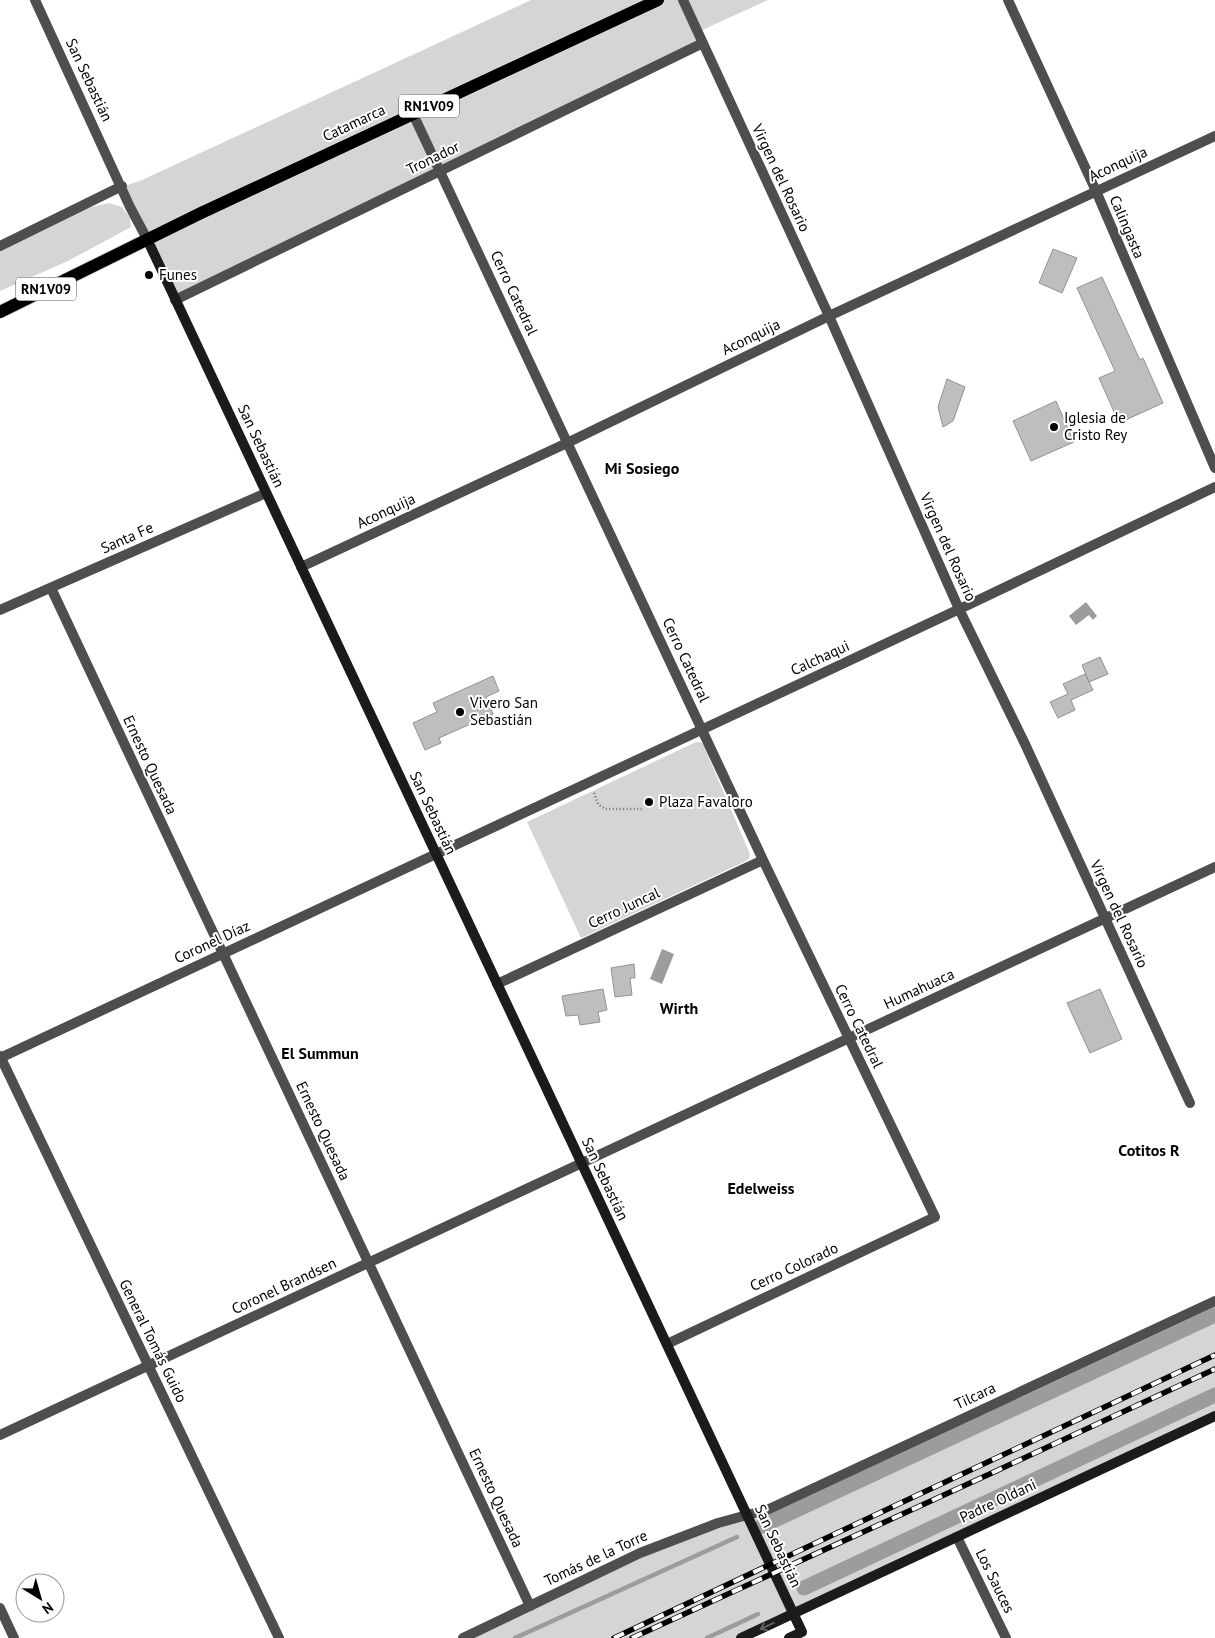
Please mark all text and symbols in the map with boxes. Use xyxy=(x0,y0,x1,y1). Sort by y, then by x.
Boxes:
street label: San Sebastián xyxy=(62,35,117,125)
road number: RN1V09 xyxy=(399,94,459,118)
street label: Catamarca xyxy=(319,100,388,145)
street label: Virgen del Rosario xyxy=(748,120,815,235)
street label: Tronador xyxy=(403,137,462,179)
street label: Aconquija xyxy=(1085,142,1150,185)
street label: Calingasta xyxy=(1106,192,1149,261)
street label: Cerro Catedral xyxy=(487,247,543,339)
place label: Funes xyxy=(159,265,197,284)
marker: Funes xyxy=(143,269,155,281)
road number: RN1V09 xyxy=(16,278,76,300)
street label: Aconquija xyxy=(718,314,783,359)
street label: San Sebastián xyxy=(234,401,289,491)
place label: Iglesia de Cristo Rey xyxy=(1064,408,1127,444)
marker: Iglesia de Cristo Rey xyxy=(1048,421,1060,433)
district label: Mi Sosiego xyxy=(605,458,680,478)
street label: Aconquija xyxy=(353,489,418,532)
street label: Virgen del Rosario xyxy=(916,489,981,604)
street label: Santa Fe xyxy=(98,518,156,558)
street label: Cerro Catedral xyxy=(659,614,715,706)
street label: Calchaqui xyxy=(787,636,852,679)
place label: Vivero San Sebastián xyxy=(469,693,538,729)
marker: Vivero San Sebastián xyxy=(454,706,466,718)
street label: Ernesto Quesada xyxy=(119,712,182,818)
street label: San Sebastián xyxy=(406,768,461,858)
place label: Plaza Favaloro xyxy=(659,792,753,811)
marker: Plaza Favaloro xyxy=(643,796,655,808)
street label: Virgen del Rosario xyxy=(1086,856,1153,971)
street label: Cerro Juncal xyxy=(585,882,663,932)
street label: Coronel Díaz xyxy=(171,916,253,967)
street label: Humahuaca xyxy=(880,964,957,1013)
street label: Cerro Catedral xyxy=(831,981,888,1071)
district label: Wirth xyxy=(660,998,698,1018)
district label: El Summun xyxy=(281,1043,359,1063)
street label: Ernesto Quesada xyxy=(292,1078,355,1184)
street label: San Sebastián xyxy=(578,1134,633,1224)
district label: Cotitos R xyxy=(1118,1140,1180,1160)
district label: Edelweiss xyxy=(727,1178,795,1198)
street label: Cerro Colorado xyxy=(747,1238,841,1295)
street label: Coronel Brandsen xyxy=(228,1253,339,1318)
street label: General Tomás Guido xyxy=(115,1276,192,1406)
street label: Tilcara xyxy=(951,1378,999,1413)
street label: Ernesto Quesada xyxy=(465,1445,528,1551)
street label: Padre Oldani xyxy=(956,1475,1039,1527)
street label: San Sebastián xyxy=(751,1501,806,1591)
street label: Tomás de la Torre xyxy=(541,1525,650,1590)
street label: Los Sauces xyxy=(972,1546,1019,1616)
north arrow xyxy=(15,1573,65,1623)
text: N xyxy=(39,1598,57,1618)
one-way arrow xyxy=(760,1621,775,1631)

